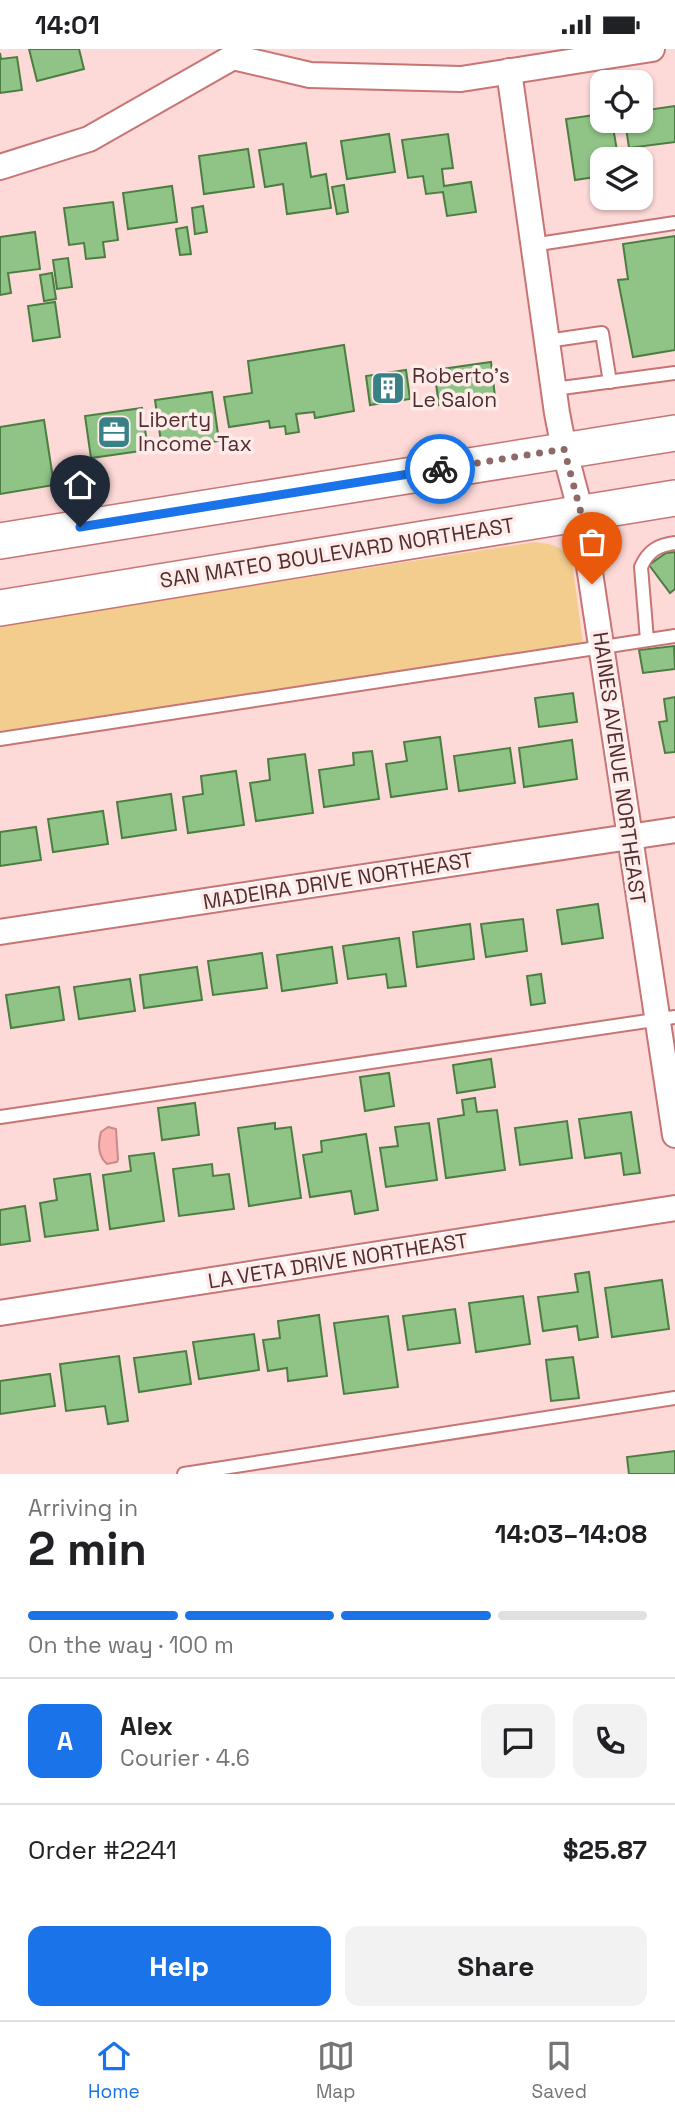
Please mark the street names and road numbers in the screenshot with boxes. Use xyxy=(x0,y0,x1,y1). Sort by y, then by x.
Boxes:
street label: SAN MATEO BOULEVARD NORTHEAST xyxy=(158,511,516,594)
street label: HAINES AVENUE NORTHEAST xyxy=(587,630,652,906)
street label: MADEIRA DRIVE NORTHEAST xyxy=(201,846,475,915)
street label: LA VETA DRIVE NORTHEAST xyxy=(206,1227,470,1294)

